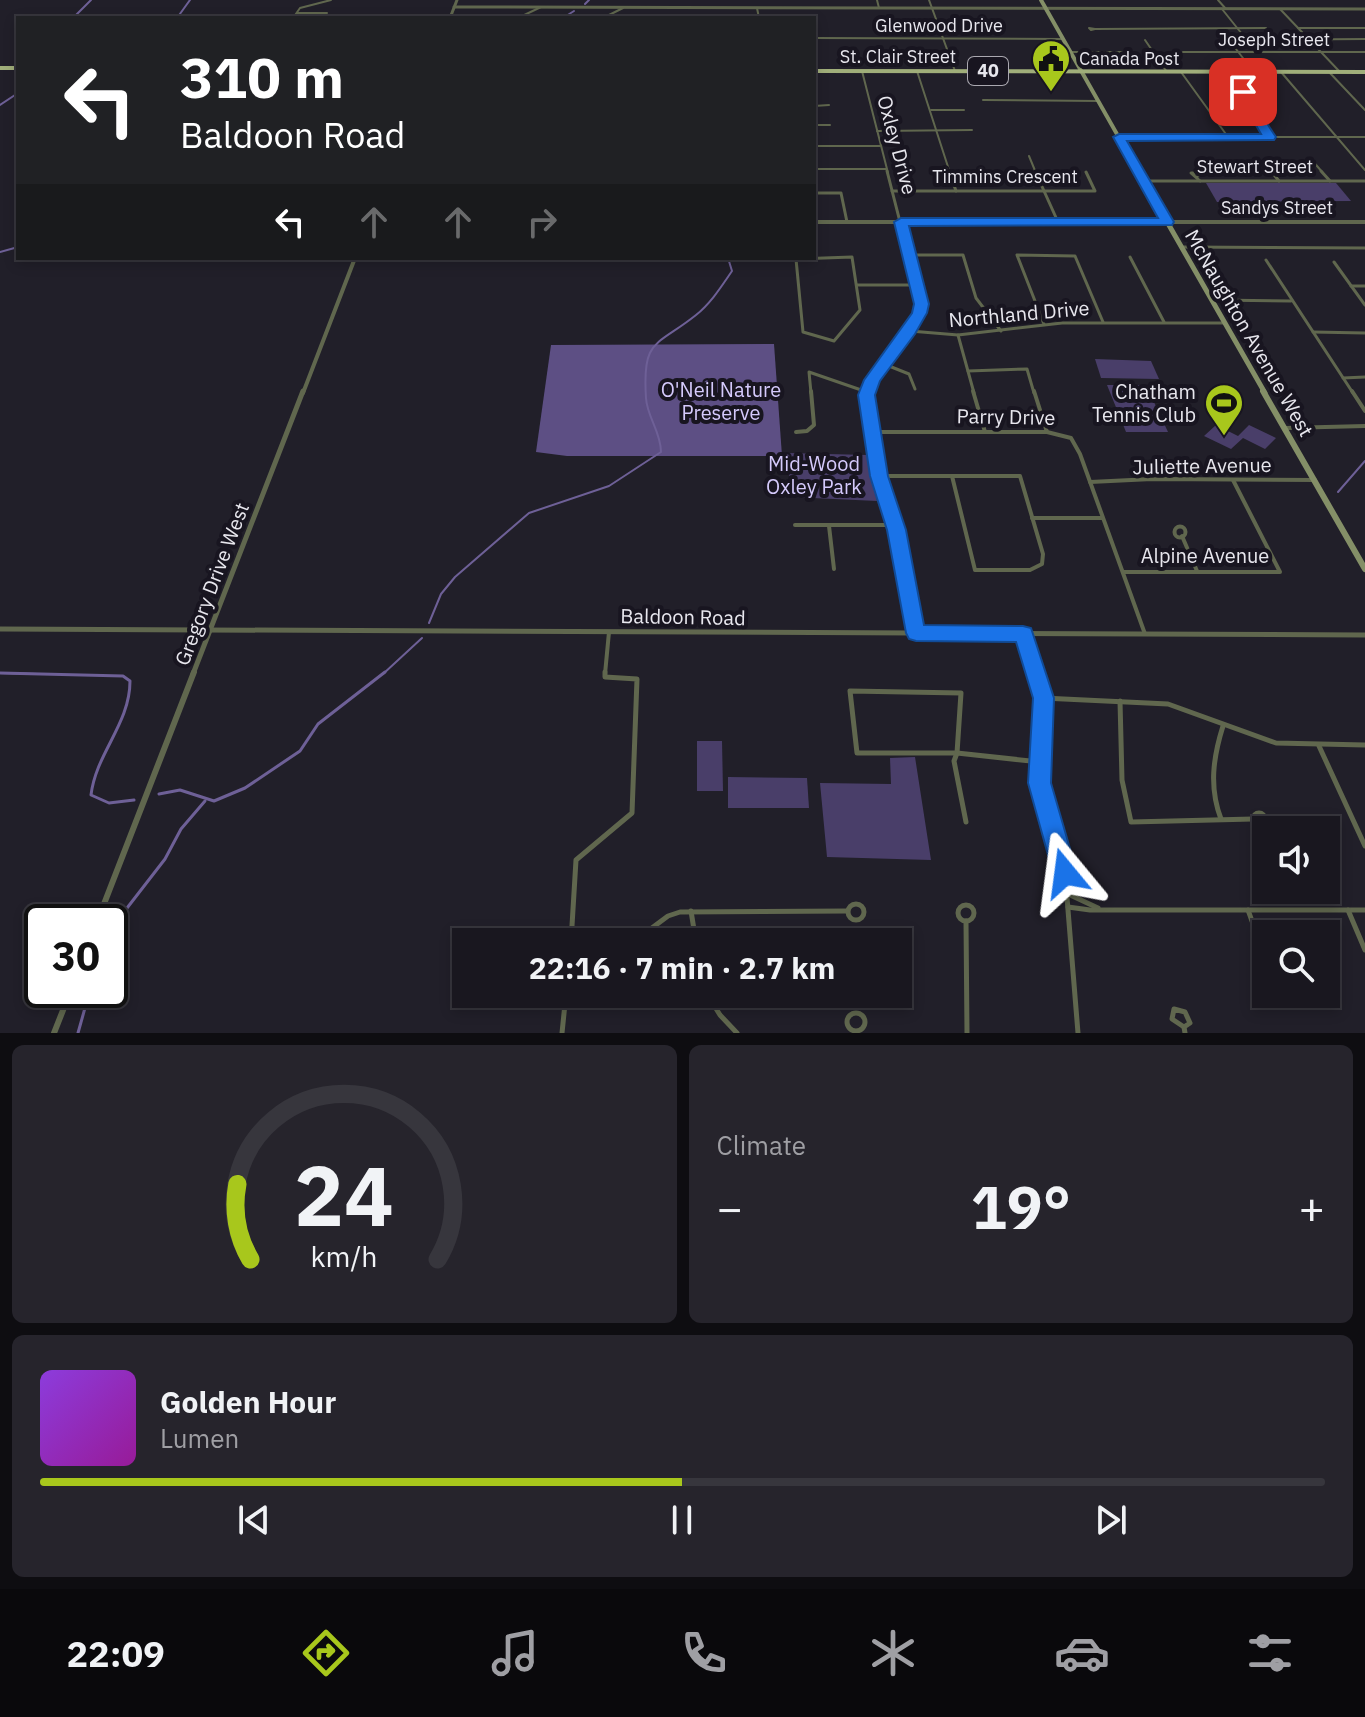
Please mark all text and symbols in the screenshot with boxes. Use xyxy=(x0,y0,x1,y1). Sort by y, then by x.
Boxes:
street label: Glenwood Drive xyxy=(875,14,1003,37)
street label: Joseph Street xyxy=(1218,28,1330,51)
public building icon: Canada Post xyxy=(1030,38,1072,93)
text: 310 m xyxy=(180,41,344,113)
street label: St. Clair Street xyxy=(840,45,956,68)
place label: Canada Post xyxy=(1079,47,1180,70)
icon: left xyxy=(48,48,152,152)
road number: 40 xyxy=(968,57,1008,85)
pin xyxy=(1209,58,1277,126)
icon: arrive xyxy=(1221,70,1265,114)
street label: Oxley Drive xyxy=(871,92,924,198)
text: Baldoon Road xyxy=(180,111,405,158)
street label: Stewart Street xyxy=(1197,155,1313,178)
street label: Timmins Crescent xyxy=(932,165,1078,188)
street label: Sandys Street xyxy=(1221,196,1333,219)
icon: left xyxy=(268,200,312,244)
icon: ahead xyxy=(352,200,396,244)
icon: ahead xyxy=(436,200,480,244)
icon: right xyxy=(520,200,564,244)
street label: McNaughton Avenue West xyxy=(1179,224,1320,441)
street label: Northland Drive xyxy=(947,294,1091,333)
park label: O'Neil Nature Preserve xyxy=(661,376,781,426)
place label: Chatham Tennis Club xyxy=(1092,378,1196,428)
sports icon: Chatham Tennis Club xyxy=(1203,382,1245,437)
street label: Parry Drive xyxy=(956,402,1056,431)
park label: Mid-Wood Oxley Park xyxy=(766,450,862,500)
street label: Juliette Avenue xyxy=(1132,451,1272,480)
street label: Gregory Drive West xyxy=(168,499,255,669)
street label: Alpine Avenue xyxy=(1141,542,1269,569)
street label: Baldoon Road xyxy=(620,602,746,631)
map controls xyxy=(1252,816,1340,1008)
button: sound xyxy=(1252,816,1340,904)
position arrow xyxy=(1023,831,1107,915)
speed limit sign: 30 xyxy=(24,904,128,1008)
button: search xyxy=(1252,920,1340,1008)
text: 22:16 · 7 min · 2.7 km xyxy=(529,948,835,987)
text: Climate xyxy=(717,1128,806,1162)
text: 24 xyxy=(294,1141,394,1249)
text: 19° xyxy=(971,1167,1071,1246)
text: − xyxy=(717,1179,743,1236)
text: + xyxy=(1299,1179,1325,1236)
text: km/h xyxy=(311,1238,378,1275)
text: Golden Hour xyxy=(160,1382,336,1421)
text: Lumen xyxy=(160,1421,239,1455)
icon: previous xyxy=(232,1498,276,1542)
icon: pause xyxy=(660,1498,704,1542)
icon: next xyxy=(1089,1498,1133,1542)
icon: directions xyxy=(298,1625,354,1681)
icon: music xyxy=(487,1625,543,1681)
icon: phone xyxy=(676,1625,732,1681)
icon: climate xyxy=(865,1625,921,1681)
icon: car xyxy=(1054,1625,1110,1681)
icon: filters xyxy=(1242,1625,1298,1681)
text: 22:09 xyxy=(66,1630,165,1677)

